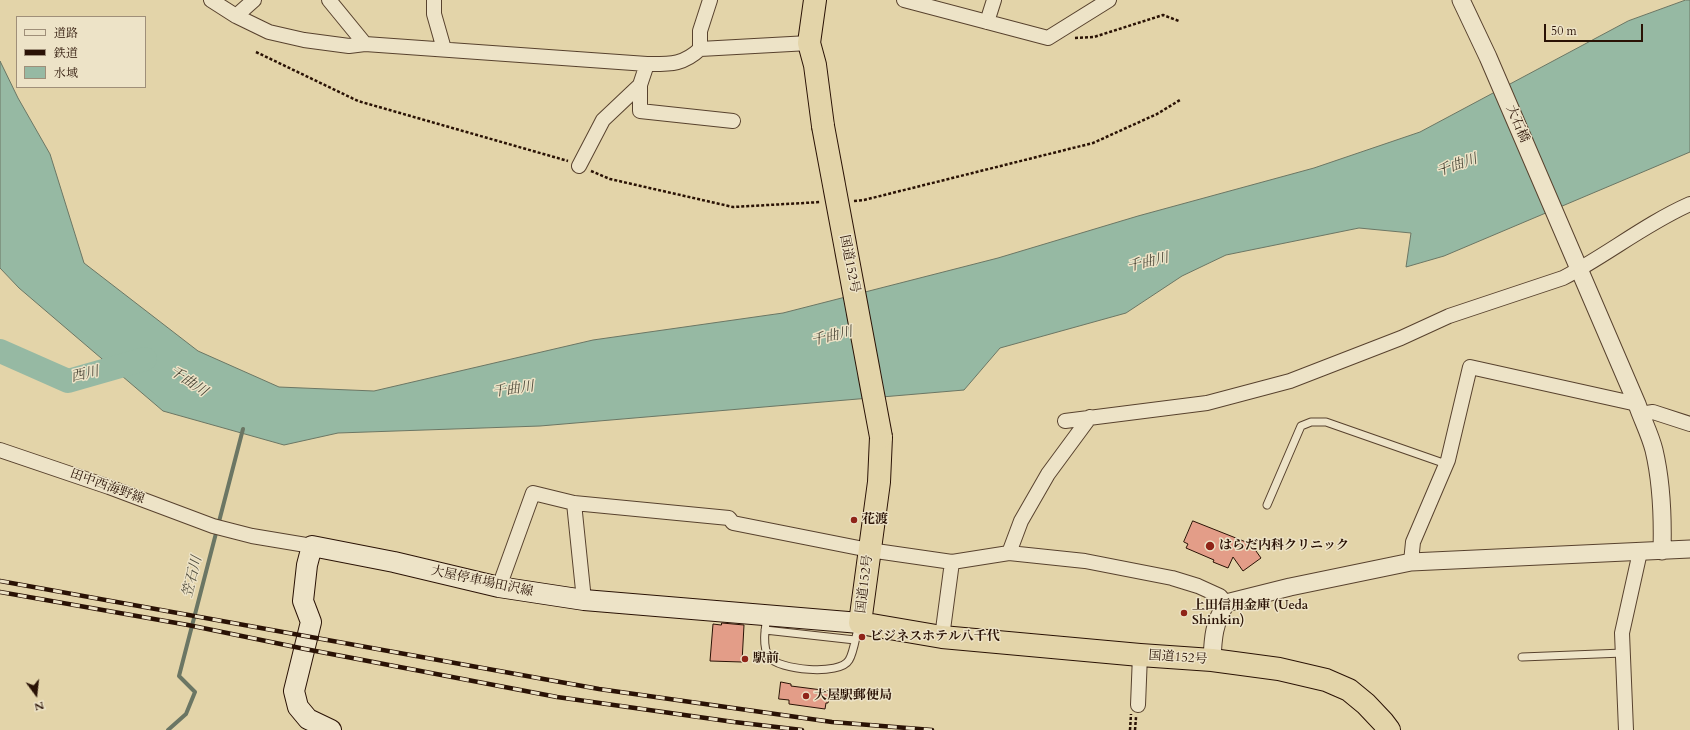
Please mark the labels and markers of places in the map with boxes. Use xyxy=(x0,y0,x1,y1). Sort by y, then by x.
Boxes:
place label: 花渡 xyxy=(862,512,888,528)
marker: 花渡 xyxy=(849,515,859,525)
place label: はらだ内科クリニック xyxy=(1219,538,1349,554)
marker: はらだ内科クリニック xyxy=(1204,540,1216,552)
place label: 上田信用金庫 (Ueda Shinkin) xyxy=(1192,598,1308,629)
marker: 上田信用金庫 (Ueda Shinkin) xyxy=(1179,608,1189,618)
place label: ビジネスホテル八千代 xyxy=(870,629,1000,645)
marker: ビジネスホテル八千代 xyxy=(857,632,867,642)
place label: 駅前 xyxy=(753,651,779,667)
marker: 駅前 xyxy=(740,654,750,664)
place label: 大屋駅郵便局 xyxy=(814,688,892,704)
marker: 大屋駅郵便局 xyxy=(801,691,811,701)

